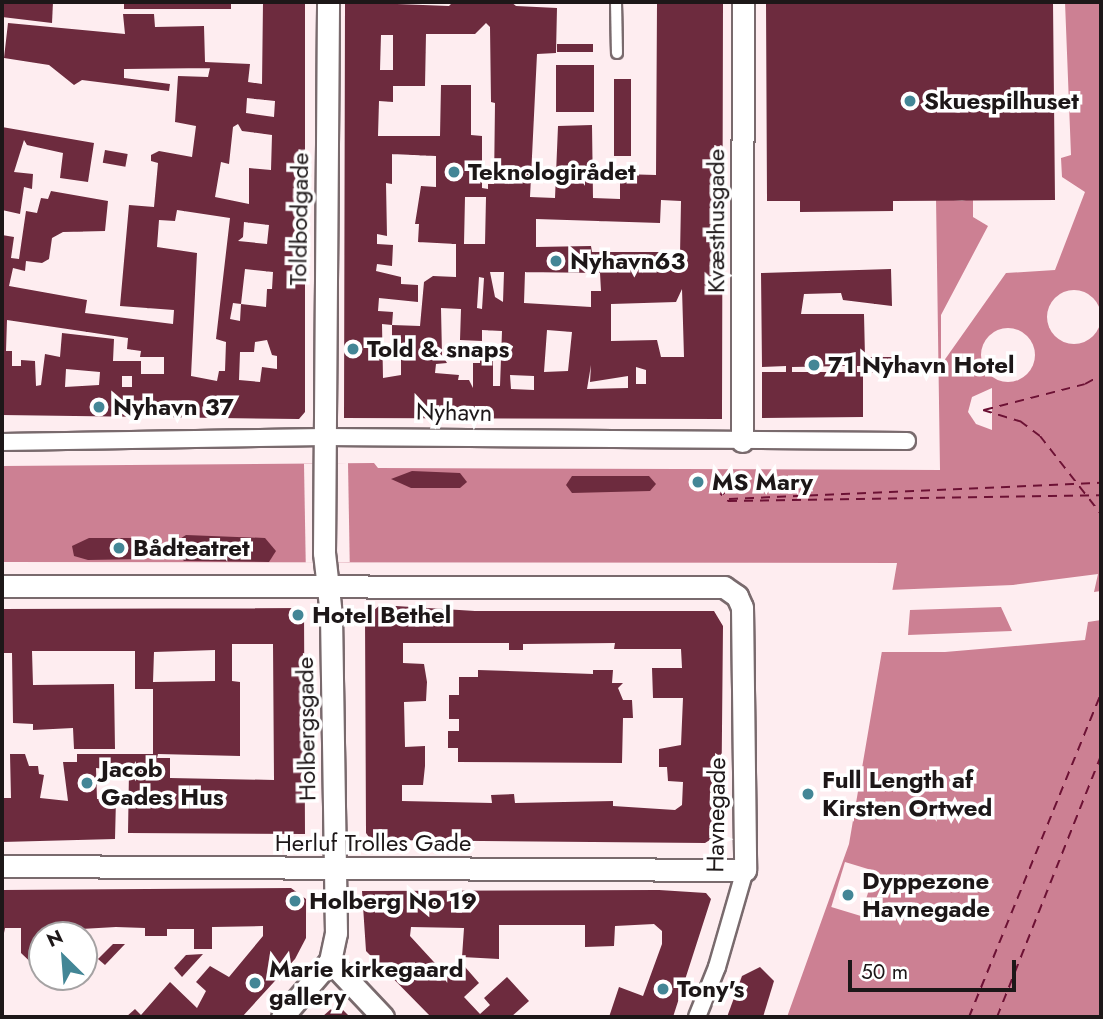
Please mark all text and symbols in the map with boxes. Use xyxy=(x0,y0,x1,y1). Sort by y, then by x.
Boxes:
place label: Skuespilhuset xyxy=(924,87,1079,115)
marker: Skuespilhuset xyxy=(902,93,918,109)
street label: Kvæsthusgade xyxy=(702,149,730,293)
street label: Toldbodgade xyxy=(283,152,315,286)
place label: Teknologirådet xyxy=(468,158,636,186)
marker: Teknologirådet xyxy=(446,164,462,180)
place label: Nyhavn63 xyxy=(570,247,685,275)
marker: Nyhavn63 xyxy=(548,253,564,269)
place label: Told & snaps xyxy=(367,335,509,363)
marker: Told & snaps xyxy=(345,341,361,357)
place label: 71 Nyhavn Hotel xyxy=(828,351,1014,379)
marker: 71 Nyhavn Hotel xyxy=(806,357,822,373)
place label: Nyhavn 37 xyxy=(113,393,234,421)
street label: Nyhavn xyxy=(416,397,492,427)
marker: Nyhavn 37 xyxy=(91,399,107,415)
place label: MS Mary xyxy=(712,468,813,496)
marker: MS Mary xyxy=(690,474,706,490)
place label: Bådteatret xyxy=(133,534,250,562)
marker: Bådteatret xyxy=(111,540,127,556)
place label: Hotel Bethel xyxy=(312,601,451,629)
marker: Hotel Bethel xyxy=(290,607,306,623)
street label: Holbergsgade xyxy=(290,657,322,801)
place label: Jacob Gades Hus xyxy=(101,755,224,811)
street label: Havnegade xyxy=(701,757,731,873)
place label: Full Length af Kirsten Ortwed xyxy=(822,766,992,822)
marker: Jacob Gades Hus xyxy=(79,775,95,791)
marker: Full Length af Kirsten Ortwed xyxy=(800,786,816,802)
street label: Herluf Trolles Gade xyxy=(275,829,471,857)
place label: Dyppezone Havnegade xyxy=(862,867,990,923)
place label: Holberg No 19 xyxy=(309,887,477,915)
marker: Dyppezone Havnegade xyxy=(840,887,856,903)
marker: Holberg No 19 xyxy=(287,893,303,909)
north arrow xyxy=(28,921,98,991)
text: N xyxy=(42,923,67,954)
scale bar xyxy=(851,946,1019,990)
place label: Marie kirkegaard gallery xyxy=(269,955,464,1011)
text: 50 m xyxy=(861,957,908,987)
marker: Marie kirkegaard gallery xyxy=(247,975,263,991)
place label: Tony's xyxy=(677,975,744,1003)
marker: Tony's xyxy=(655,981,671,997)

